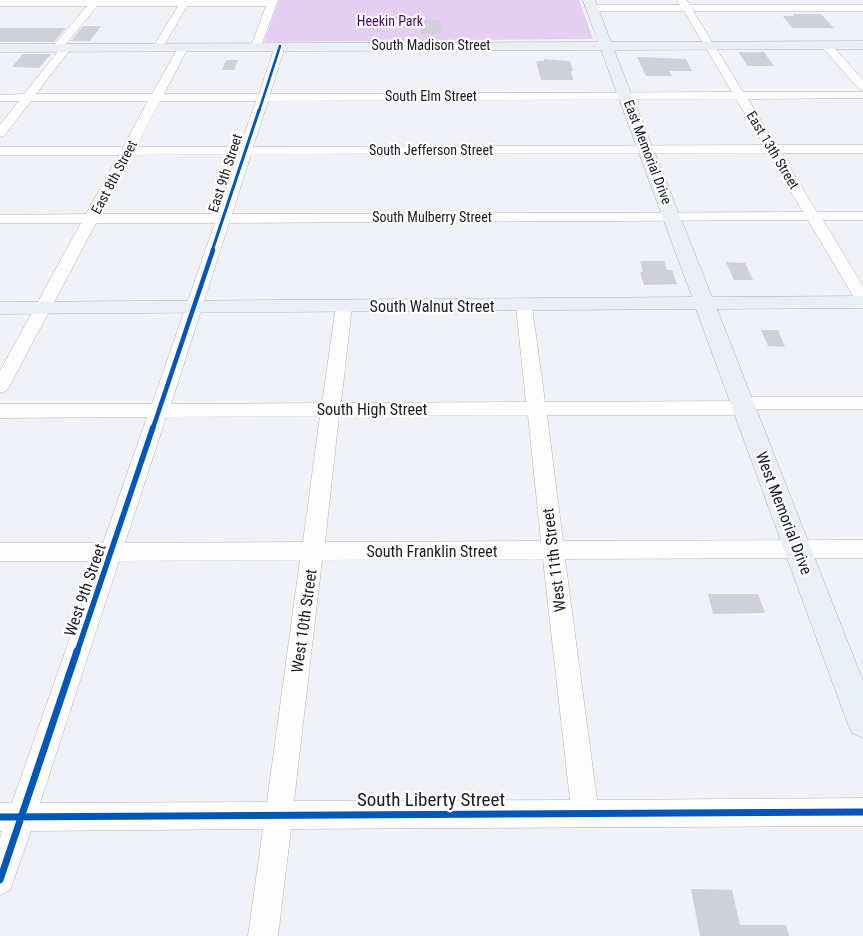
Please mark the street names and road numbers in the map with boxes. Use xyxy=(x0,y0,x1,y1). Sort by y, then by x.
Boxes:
street label: South Madison Street xyxy=(372,37,490,53)
street label: South Elm Street xyxy=(385,88,477,104)
street label: East Memorial Drive xyxy=(621,97,675,207)
street label: East 13th Street xyxy=(743,108,803,192)
street label: East 9th Street xyxy=(205,132,245,214)
street label: East 8th Street xyxy=(88,137,140,217)
street label: South Jefferson Street xyxy=(369,142,493,158)
street label: South Mulberry Street xyxy=(372,209,492,225)
street label: South Walnut Street xyxy=(370,297,495,316)
street label: South High Street xyxy=(317,400,428,419)
street label: West Memorial Drive xyxy=(752,449,816,577)
street label: West 11th Street xyxy=(538,507,570,613)
street label: West 9th Street xyxy=(60,541,110,639)
street label: South Franklin Street xyxy=(366,542,498,561)
street label: West 10th Street xyxy=(287,568,321,674)
street label: South Liberty Street xyxy=(357,788,505,811)

